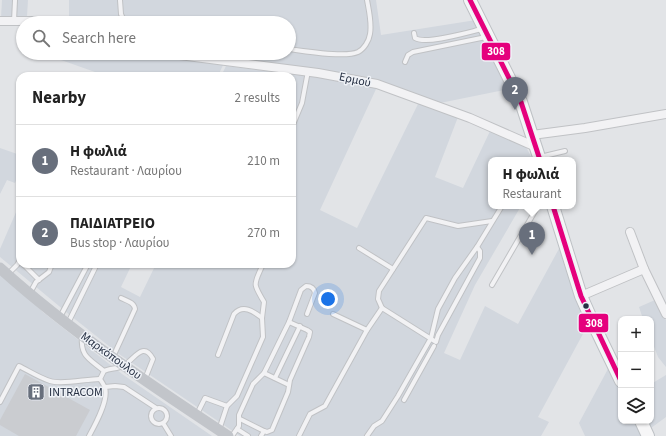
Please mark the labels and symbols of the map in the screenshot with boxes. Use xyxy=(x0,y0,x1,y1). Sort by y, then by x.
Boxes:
line badge: 308 xyxy=(481,42,511,61)
text: 308 xyxy=(487,44,505,59)
street label: Ερμού xyxy=(338,68,372,92)
pin: 2 xyxy=(502,77,528,110)
pin: 1 xyxy=(519,222,545,255)
your location xyxy=(318,289,338,309)
unlabelled marker xyxy=(581,301,591,311)
line badge: 308 xyxy=(578,313,609,333)
text: 308 xyxy=(585,316,603,331)
street label: Μαρκόπουλου xyxy=(77,328,145,384)
building icon: INTRACOM xyxy=(26,382,46,402)
place label: INTRACOM xyxy=(49,384,103,401)

